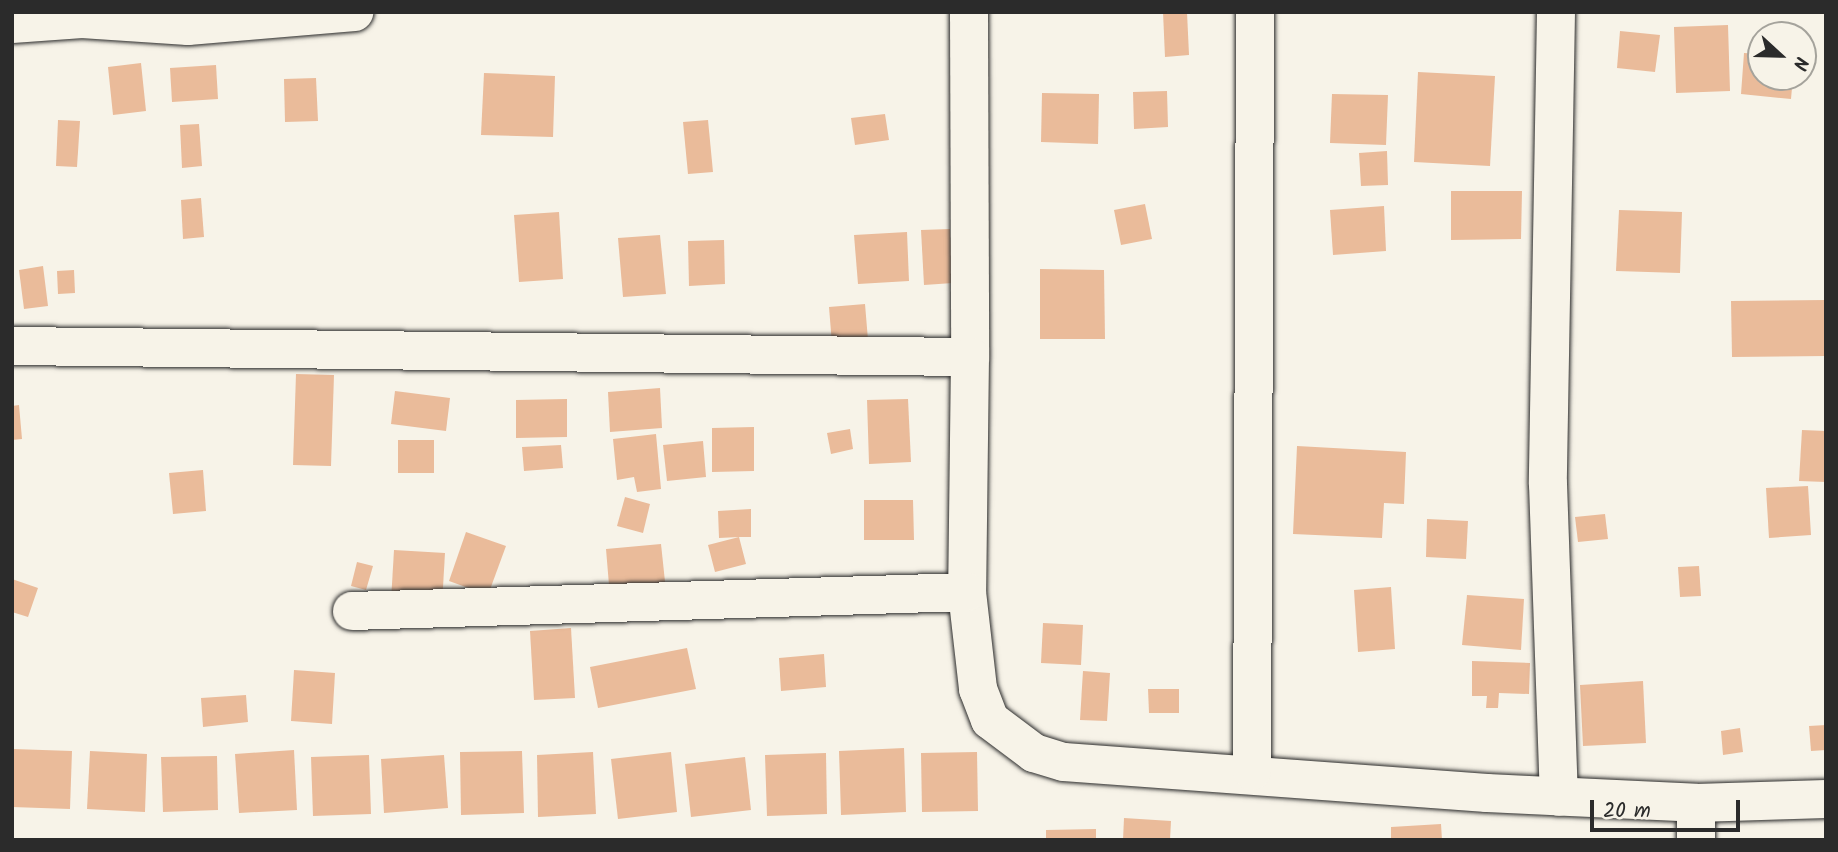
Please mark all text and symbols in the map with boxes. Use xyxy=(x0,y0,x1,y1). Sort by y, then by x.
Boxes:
north arrow xyxy=(1747,21,1817,91)
text: N xyxy=(1783,52,1816,74)
scale bar xyxy=(1593,786,1744,830)
text: 20 m xyxy=(1603,795,1651,828)

